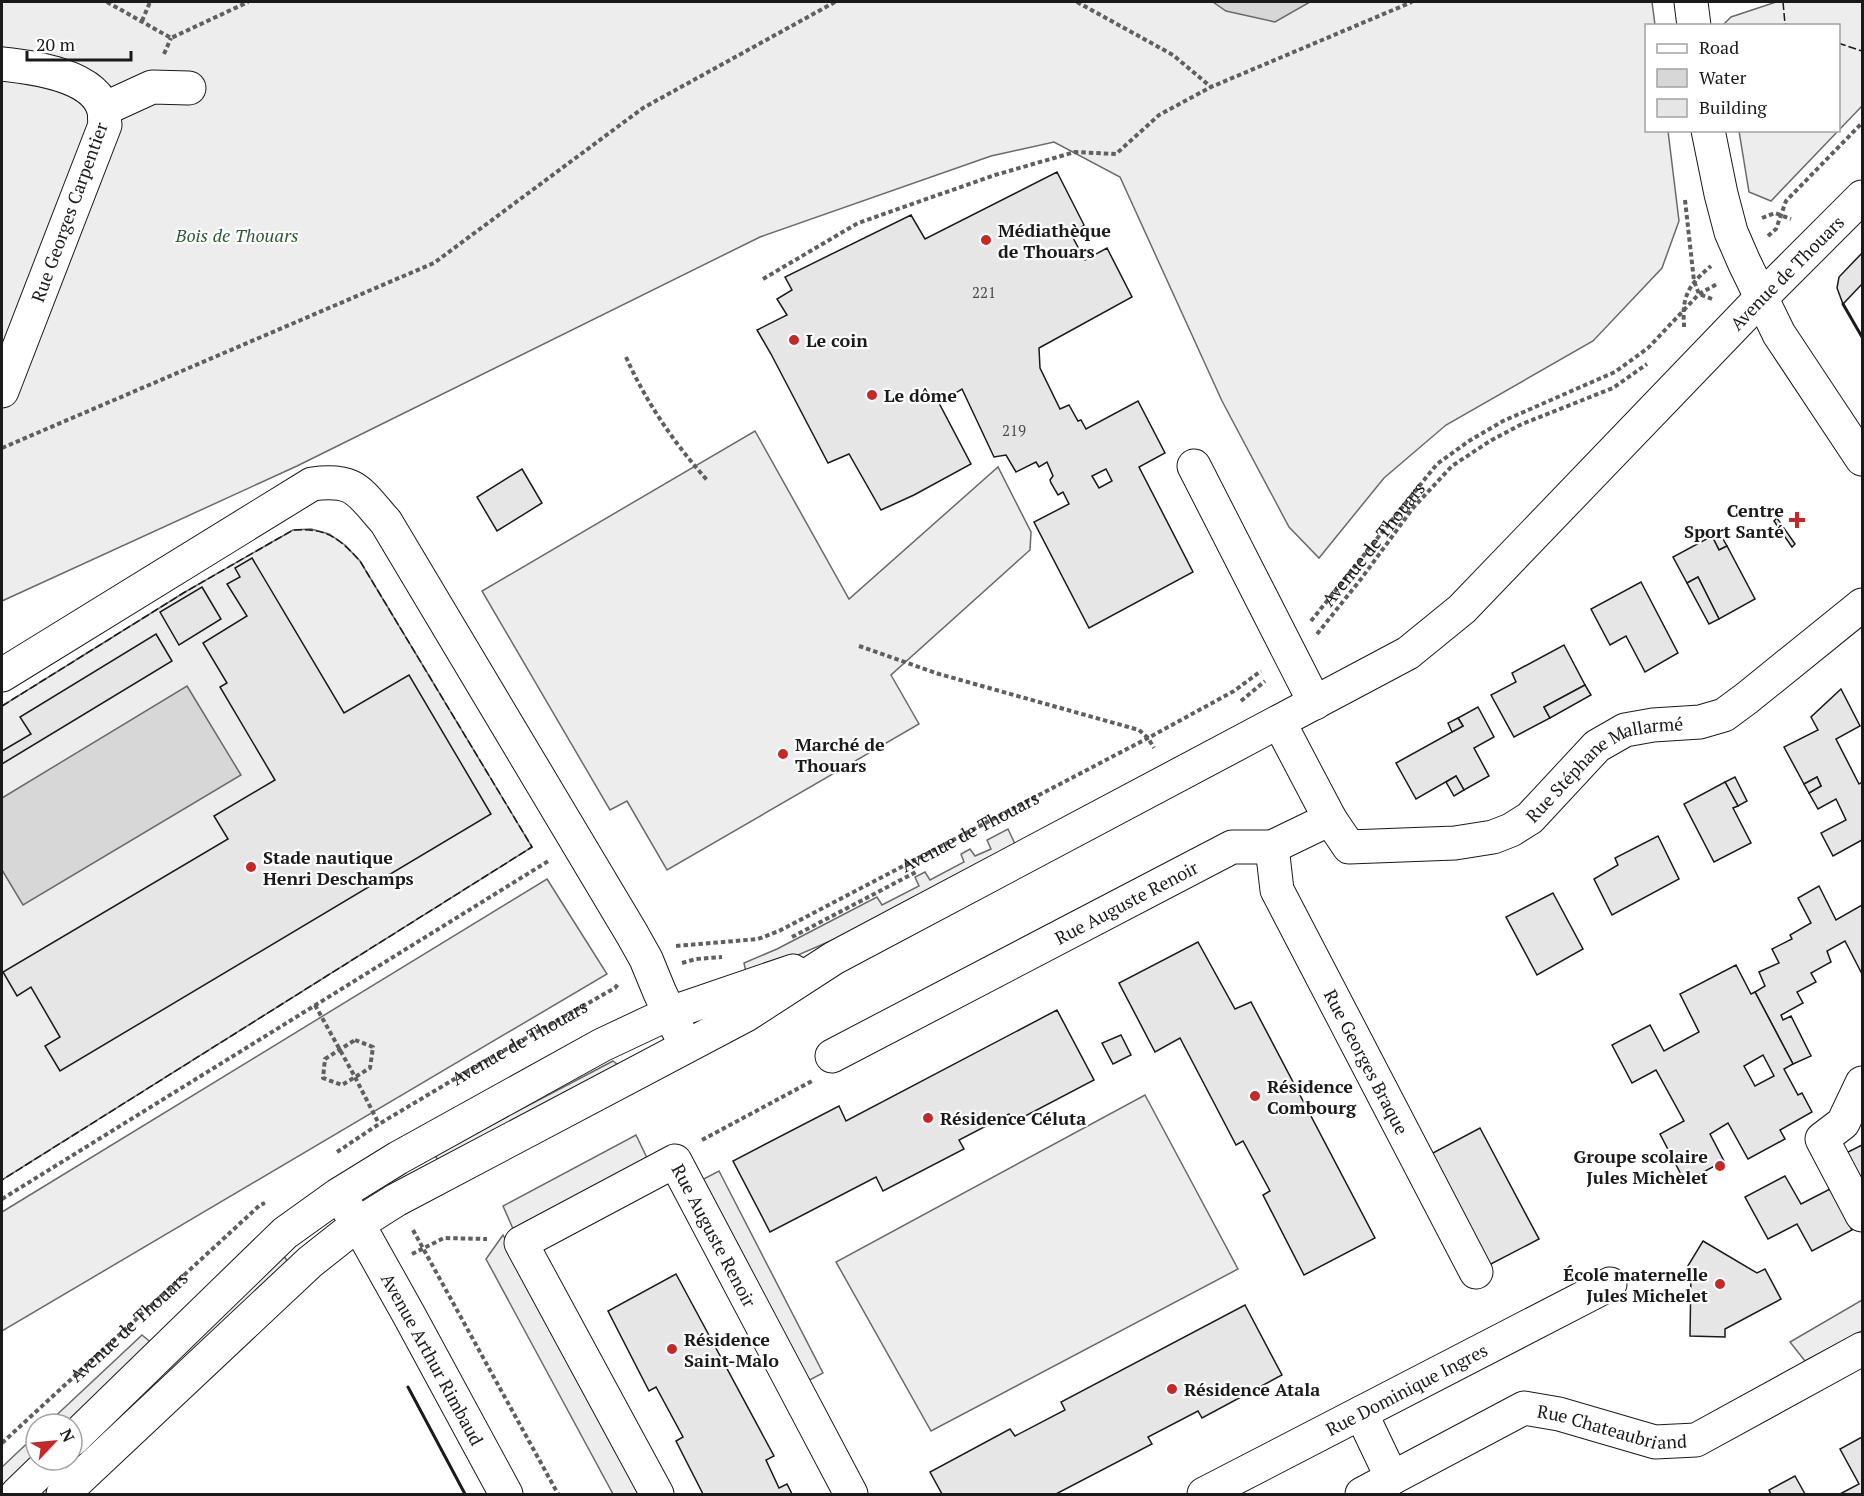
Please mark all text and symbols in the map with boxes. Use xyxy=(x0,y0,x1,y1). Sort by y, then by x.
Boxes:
scale bar xyxy=(27,24,130,62)
legend xyxy=(1645,24,1840,132)
text: 20 m xyxy=(36,32,76,56)
text: Road xyxy=(1699,35,1739,59)
text: Water xyxy=(1699,65,1746,89)
text: Building xyxy=(1699,95,1767,119)
street label: Rue Georges Carpentier xyxy=(25,119,113,305)
street label: Avenue de Thouars xyxy=(1725,210,1849,335)
place label: Médiathèque de Thouars xyxy=(998,218,1111,263)
park label: Bois de Thouars xyxy=(175,223,298,247)
marker: Médiathèque de Thouars xyxy=(979,233,993,247)
house number: 221 xyxy=(972,282,996,302)
place label: Le coin xyxy=(806,328,868,352)
marker: Le coin xyxy=(787,333,801,347)
place label: Le dôme xyxy=(884,383,957,407)
marker: Le dôme xyxy=(865,388,879,402)
house number: 219 xyxy=(1002,420,1026,440)
street label: Avenue de Thouars xyxy=(1316,477,1430,611)
place label: Centre Sport Santé xyxy=(1684,498,1784,543)
marker: Centre Sport Santé xyxy=(1788,511,1806,529)
street label: Rue Stéphane Mallarmé xyxy=(1520,711,1684,827)
place label: Marché de Thouars xyxy=(795,732,885,777)
marker: Marché de Thouars xyxy=(776,747,790,761)
street label: Avenue de Thouars xyxy=(897,785,1043,877)
place label: Stade nautique Henri Deschamps xyxy=(263,845,414,890)
street label: Rue Auguste Renoir xyxy=(1050,855,1202,950)
marker: Stade nautique Henri Deschamps xyxy=(244,860,258,874)
street label: Rue Georges Braque xyxy=(1319,985,1414,1139)
street label: Avenue de Thouars xyxy=(447,994,592,1090)
place label: Résidence Combourg xyxy=(1267,1074,1357,1119)
marker: Résidence Combourg xyxy=(1248,1089,1262,1103)
place label: Résidence Céluta xyxy=(940,1106,1086,1130)
marker: Résidence Céluta xyxy=(921,1111,935,1125)
place label: Groupe scolaire Jules Michelet xyxy=(1573,1144,1708,1189)
marker: Groupe scolaire Jules Michelet xyxy=(1713,1159,1727,1173)
street label: Rue Auguste Renoir xyxy=(667,1160,762,1311)
place label: École maternelle Jules Michelet xyxy=(1563,1262,1708,1307)
street label: Avenue de Thouars xyxy=(64,1266,193,1387)
street label: Avenue Arthur Rimbaud xyxy=(376,1269,489,1449)
marker: École maternelle Jules Michelet xyxy=(1713,1277,1727,1291)
place label: Résidence Saint-Malo xyxy=(684,1327,779,1372)
street label: Rue Dominique Ingres xyxy=(1321,1337,1492,1441)
marker: Résidence Saint-Malo xyxy=(665,1342,679,1356)
place label: Résidence Atala xyxy=(1184,1377,1320,1401)
marker: Résidence Atala xyxy=(1165,1382,1179,1396)
street label: Rue Chateaubriand xyxy=(1536,1398,1687,1454)
north arrow xyxy=(24,1412,84,1472)
text: N xyxy=(55,1425,80,1446)

